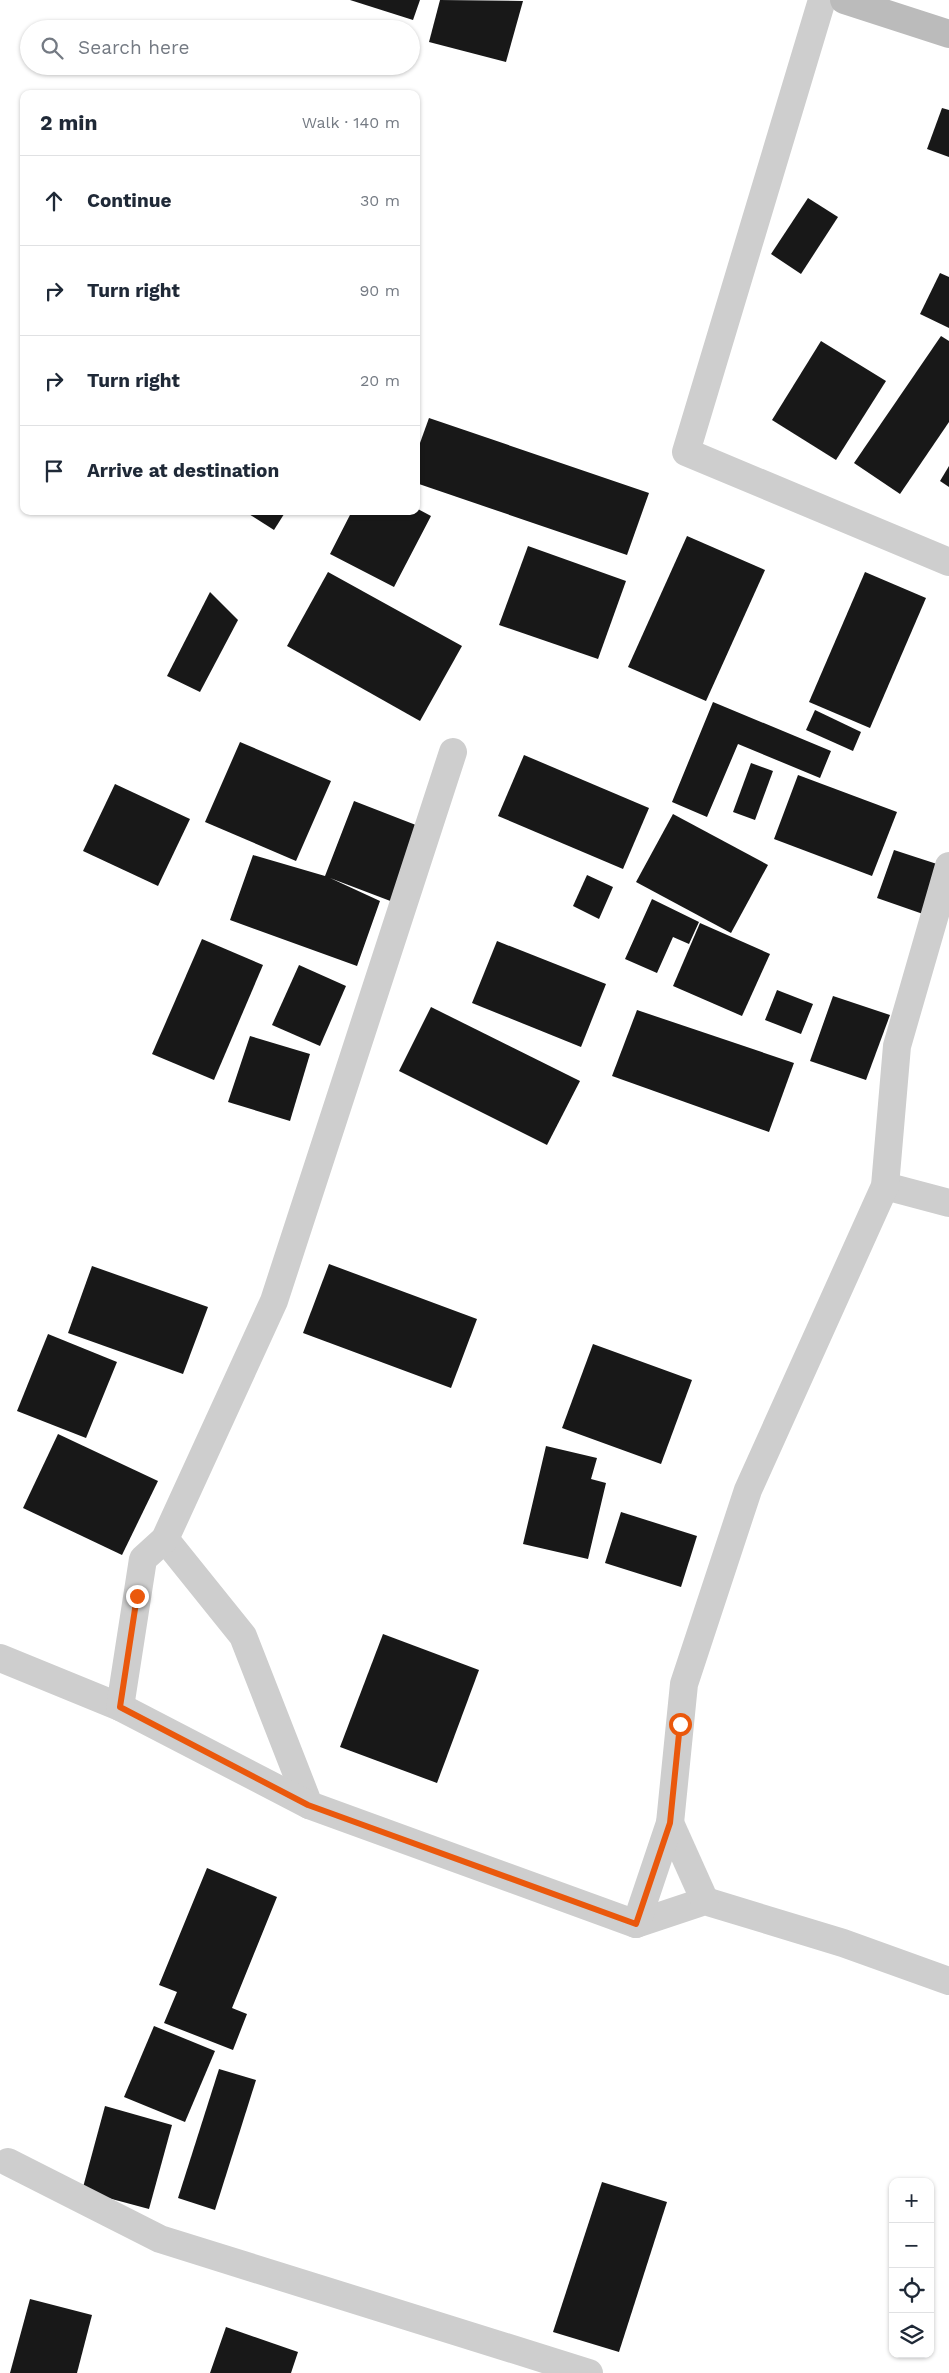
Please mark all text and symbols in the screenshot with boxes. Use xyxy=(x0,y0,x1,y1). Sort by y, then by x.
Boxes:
search box xyxy=(20,20,420,75)
icon: search xyxy=(38,34,66,62)
text: Search here xyxy=(78,36,189,59)
text: 2 min xyxy=(40,110,97,135)
text: Walk · 140 m xyxy=(302,113,400,132)
icon: ahead xyxy=(40,187,68,215)
text: Continue xyxy=(87,189,171,212)
text: 30 m xyxy=(360,191,400,210)
icon: right xyxy=(40,277,68,305)
text: Turn right xyxy=(87,279,180,302)
text: 90 m xyxy=(359,281,400,300)
icon: right xyxy=(40,367,68,395)
text: Turn right xyxy=(87,369,180,392)
text: 20 m xyxy=(360,371,400,390)
icon: arrive xyxy=(40,457,68,485)
text: Arrive at destination xyxy=(87,459,279,482)
route end xyxy=(126,1585,149,1608)
route start xyxy=(669,1713,692,1736)
map controls xyxy=(889,2178,934,2358)
button: + xyxy=(889,2178,934,2223)
button: − xyxy=(889,2223,934,2268)
button: locate xyxy=(889,2268,934,2313)
button: layers xyxy=(889,2313,934,2358)

